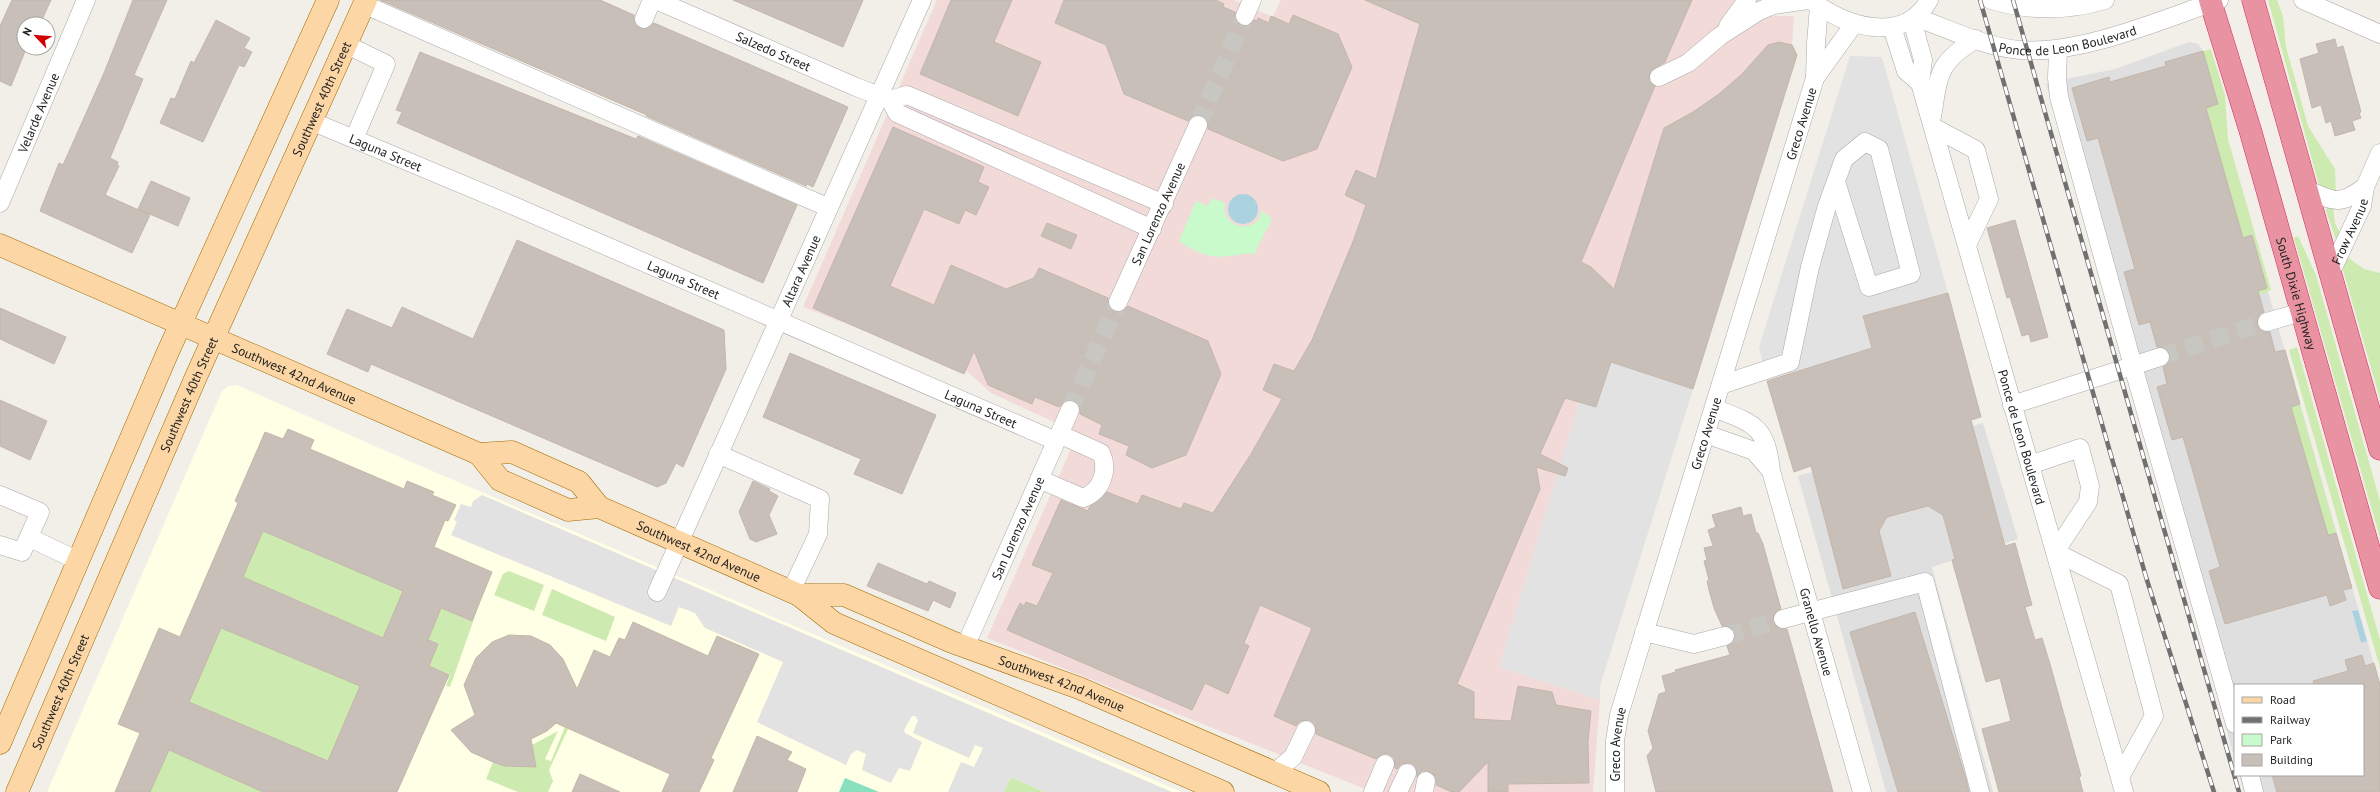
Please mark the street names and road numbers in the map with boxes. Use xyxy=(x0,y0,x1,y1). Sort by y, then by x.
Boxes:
street label: Ponce de Leon Boulevard xyxy=(1997,21,2138,59)
street label: Salzedo Street xyxy=(733,27,814,75)
street label: Southwest 40th Street xyxy=(288,38,355,159)
street label: Velarde Avenue xyxy=(13,70,63,156)
street label: Greco Avenue xyxy=(1782,85,1820,162)
street label: Laguna Street xyxy=(347,130,425,175)
street label: San Lorenzo Avenue xyxy=(1127,159,1189,268)
street label: Frow Avenue xyxy=(2327,197,2372,267)
street label: Altara Avenue xyxy=(777,232,824,309)
street label: South Dixie Highway xyxy=(2272,235,2321,352)
street label: Laguna Street xyxy=(645,256,723,303)
street label: Southwest 40th Street xyxy=(156,334,222,455)
street label: Southwest 42nd Avenue xyxy=(229,339,359,408)
street label: Ponce de Leon Boulevard xyxy=(1994,368,2049,506)
street label: Laguna Street xyxy=(942,385,1020,432)
street label: Greco Avenue xyxy=(1686,395,1725,472)
street label: San Lorenzo Avenue xyxy=(987,474,1048,582)
street label: Southwest 42nd Avenue xyxy=(634,516,763,586)
street label: Granello Avenue xyxy=(1796,586,1837,678)
street label: Southwest 40th Street xyxy=(28,631,93,752)
street label: Southwest 42nd Avenue xyxy=(996,651,1127,715)
street label: Greco Avenue xyxy=(1607,705,1630,782)

